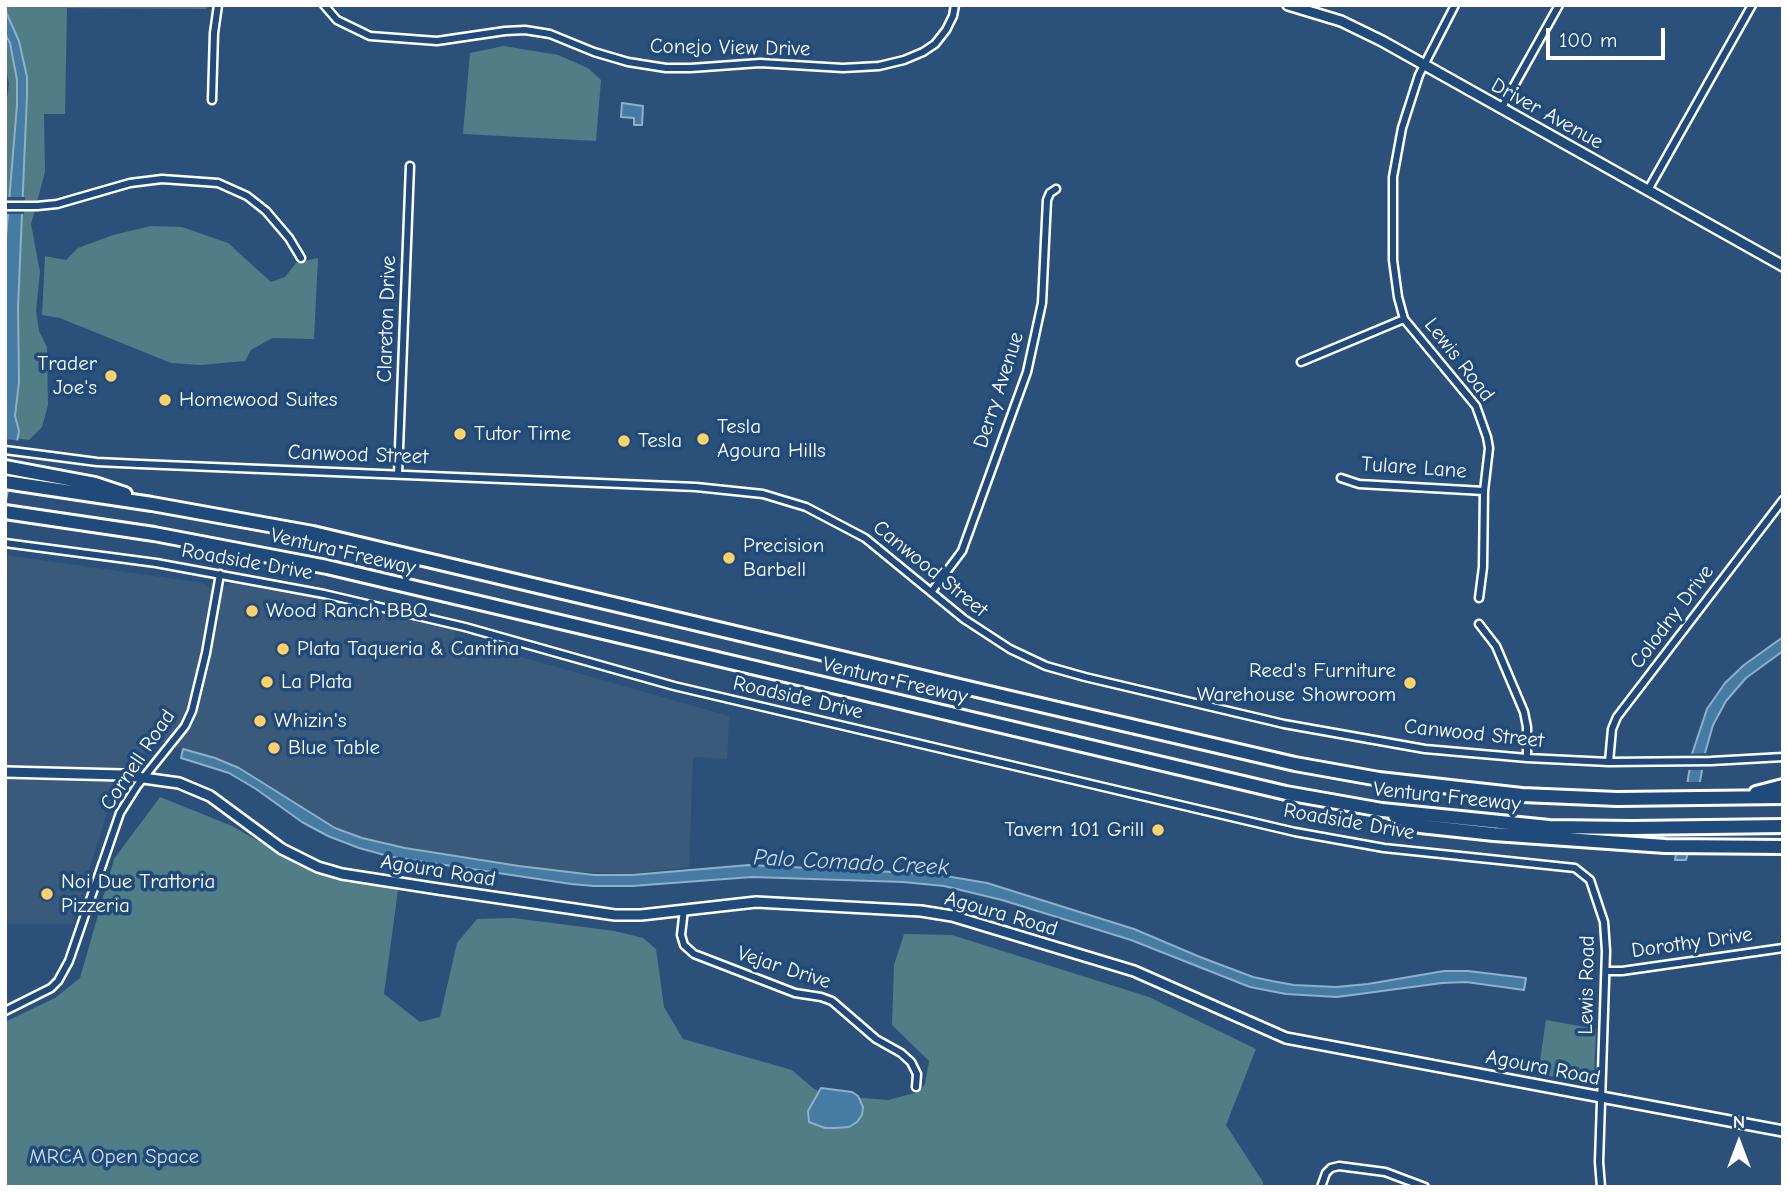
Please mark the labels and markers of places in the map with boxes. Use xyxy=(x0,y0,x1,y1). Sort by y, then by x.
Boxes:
place label: Trader Joe's xyxy=(37,351,97,401)
marker: Trader Joe's xyxy=(103,368,119,384)
place label: Homewood Suites xyxy=(179,387,337,413)
marker: Homewood Suites xyxy=(157,392,173,408)
place label: Tesla Agoura Hills xyxy=(717,414,826,464)
place label: Tutor Time xyxy=(474,421,571,447)
marker: Tutor Time xyxy=(452,426,468,442)
place label: Tesla xyxy=(638,428,682,454)
marker: Tesla Agoura Hills xyxy=(695,431,711,447)
marker: Tesla xyxy=(616,433,632,449)
place label: Precision Barbell xyxy=(743,533,824,583)
marker: Precision Barbell xyxy=(721,550,737,566)
place label: Wood Ranch BBQ xyxy=(266,598,428,624)
marker: Wood Ranch BBQ xyxy=(244,603,260,619)
place label: Plata Taqueria & Cantina xyxy=(297,636,519,662)
marker: Plata Taqueria & Cantina xyxy=(275,641,291,657)
place label: Reed's Furniture Warehouse Showroom xyxy=(1197,658,1396,708)
place label: La Plata xyxy=(281,669,352,695)
marker: La Plata xyxy=(259,674,275,690)
marker: Reed's Furniture Warehouse Showroom xyxy=(1402,675,1418,691)
place label: Whizin's xyxy=(274,708,347,734)
marker: Whizin's xyxy=(252,713,268,729)
place label: Blue Table xyxy=(288,735,380,761)
marker: Blue Table xyxy=(266,740,282,756)
place label: Tavern 101 Grill xyxy=(1005,817,1144,843)
marker: Tavern 101 Grill xyxy=(1150,822,1166,838)
place label: Noi Due Trattoria Pizzeria xyxy=(61,869,215,919)
marker: Noi Due Trattoria Pizzeria xyxy=(39,886,55,902)

